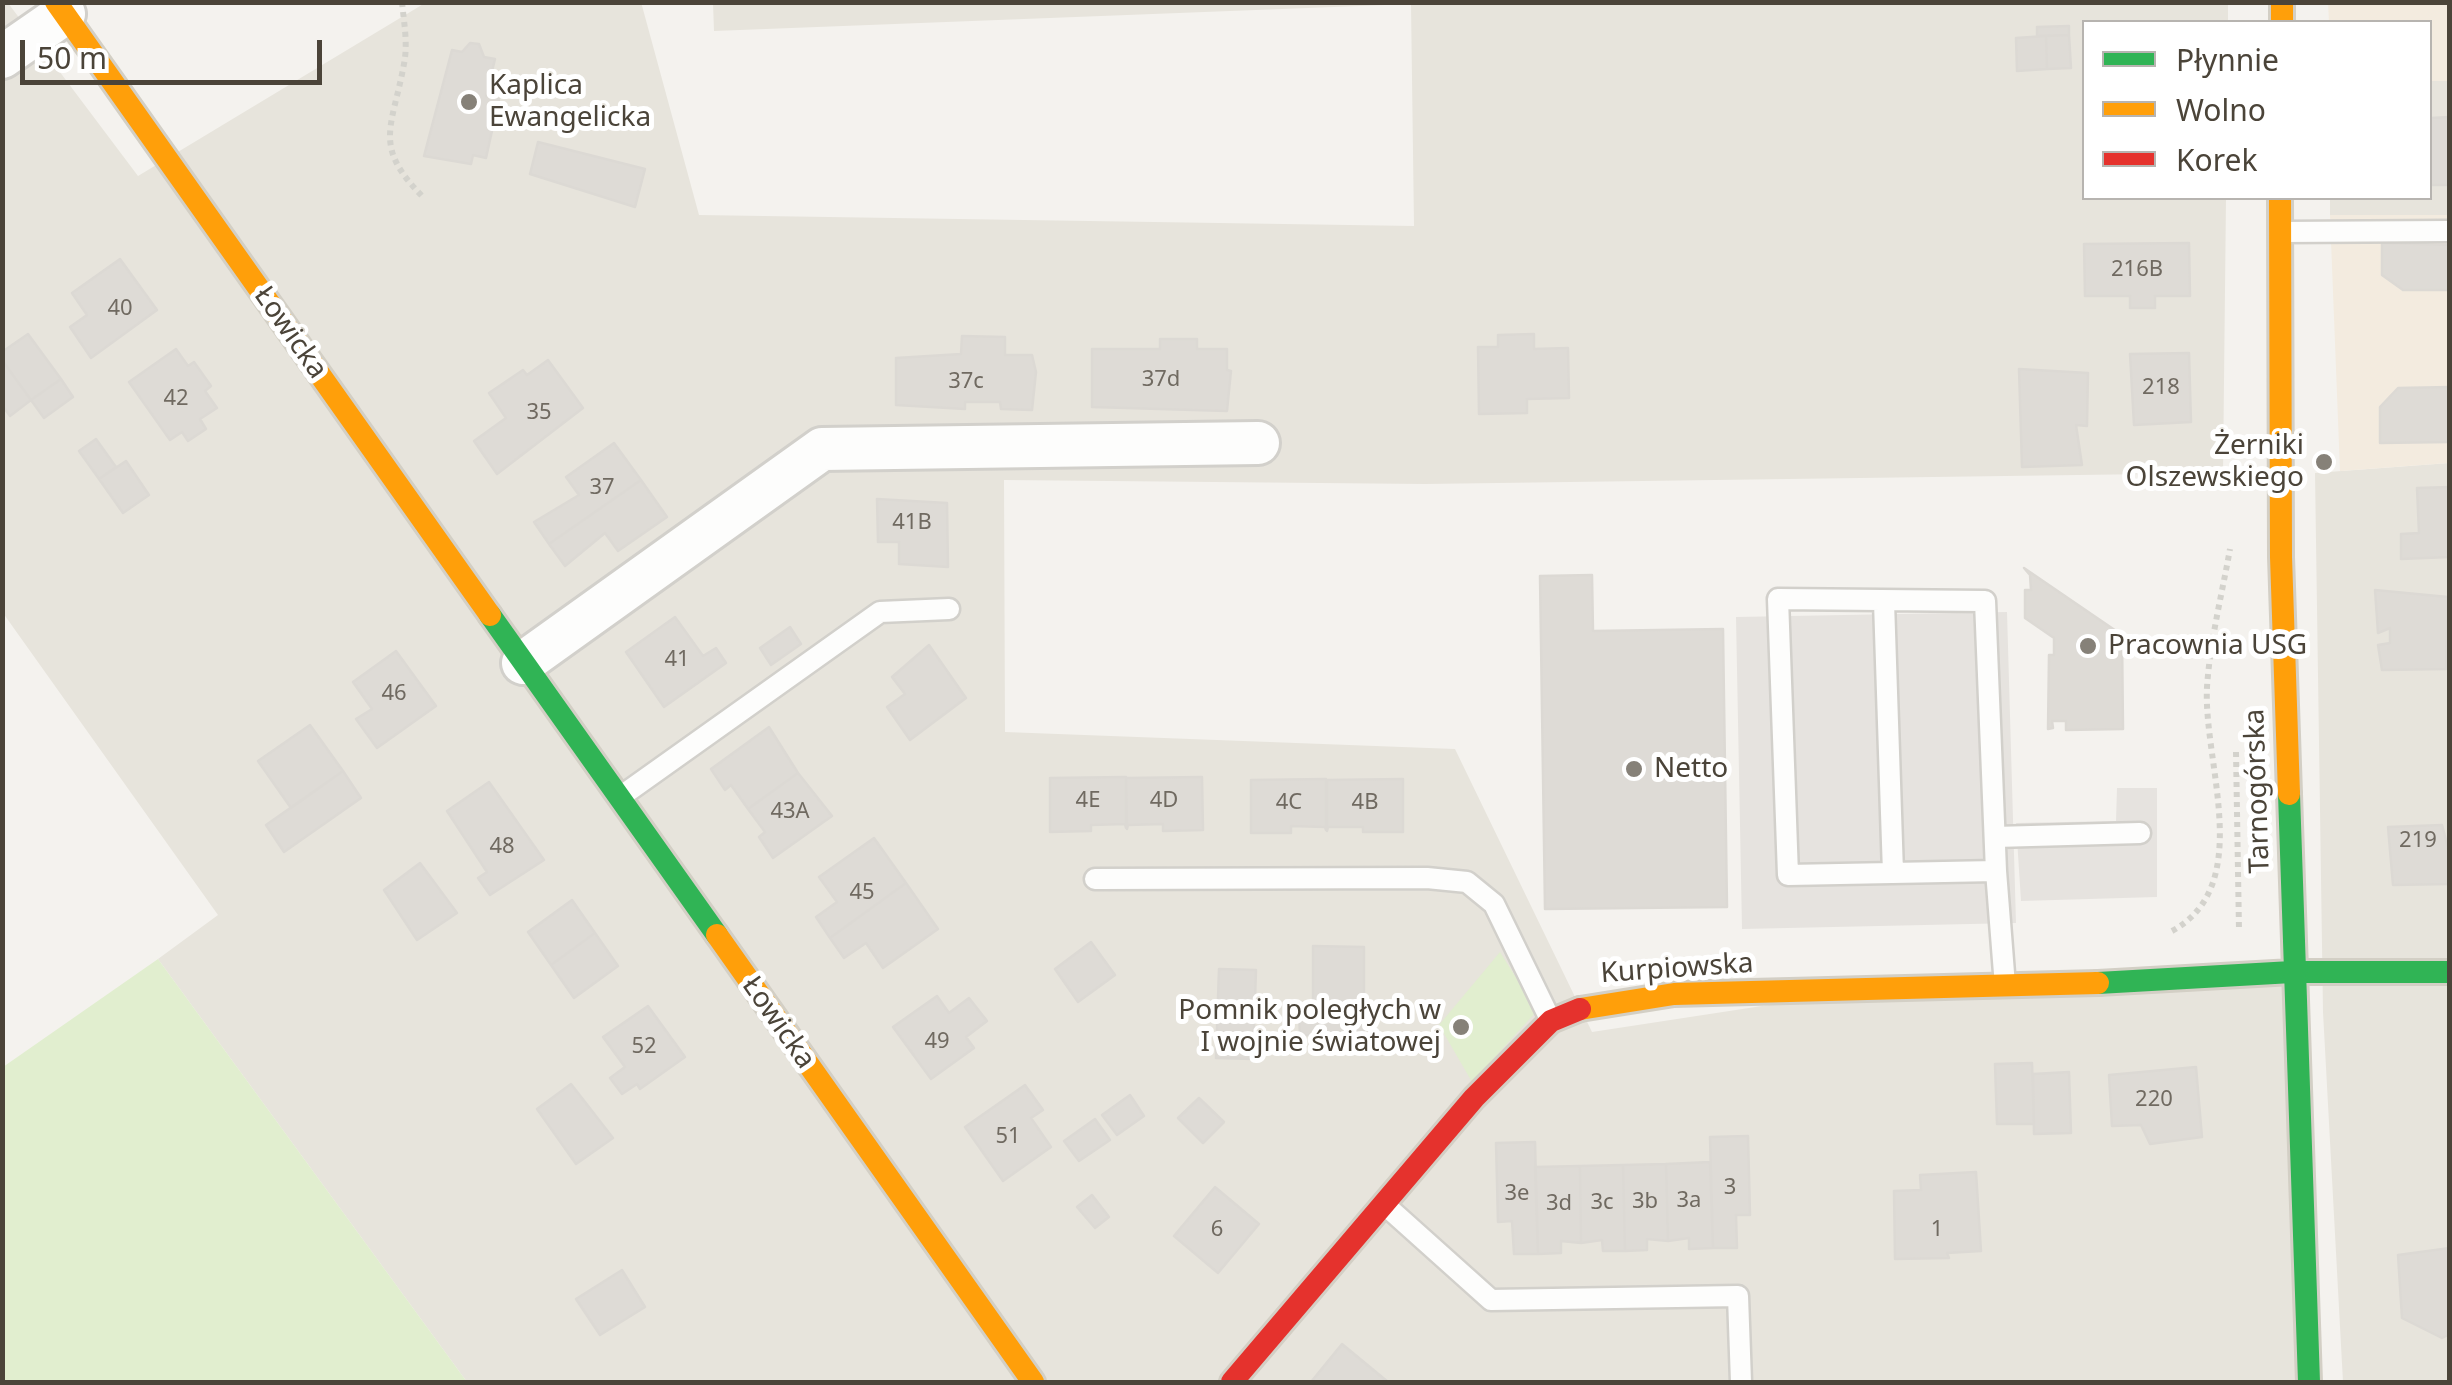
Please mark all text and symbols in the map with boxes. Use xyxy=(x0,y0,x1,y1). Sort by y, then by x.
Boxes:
scale bar xyxy=(25,20,328,82)
legend xyxy=(2082,20,2432,200)
text: 50 m xyxy=(37,37,107,78)
text: Płynnie xyxy=(2176,39,2279,80)
place label: Kaplica Ewangelicka xyxy=(489,69,651,135)
text: Wolno xyxy=(2176,89,2266,130)
marker: Kaplica Ewangelicka xyxy=(458,91,480,113)
text: Korek xyxy=(2176,139,2257,180)
house number: 216B xyxy=(2111,257,2163,283)
street label: Łowicka xyxy=(246,281,334,385)
house number: 40 xyxy=(107,296,133,322)
house number: 37d xyxy=(1142,367,1180,393)
house number: 37c xyxy=(948,369,984,395)
house number: 218 xyxy=(2142,375,2180,401)
house number: 42 xyxy=(163,386,189,412)
house number: 35 xyxy=(526,400,552,426)
place label: Żerniki Olszewskiego xyxy=(2126,429,2304,495)
marker: Żerniki Olszewskiego xyxy=(2313,451,2335,473)
house number: 37 xyxy=(589,475,615,501)
house number: 41B xyxy=(892,510,932,536)
place label: Pracownia USG xyxy=(2108,629,2307,663)
marker: Pracownia USG xyxy=(2077,635,2099,657)
house number: 41 xyxy=(664,647,690,673)
house number: 46 xyxy=(381,681,407,707)
street label: Tarnogórska xyxy=(2238,708,2278,874)
place label: Netto xyxy=(1654,752,1728,786)
marker: Netto xyxy=(1623,758,1645,780)
house number: 4E xyxy=(1076,788,1100,814)
house number: 4D xyxy=(1150,788,1178,814)
house number: 4C xyxy=(1276,790,1302,816)
house number: 4B xyxy=(1352,790,1378,816)
house number: 43A xyxy=(770,799,810,825)
house number: 219 xyxy=(2399,828,2437,854)
house number: 48 xyxy=(489,834,515,860)
house number: 45 xyxy=(849,880,875,906)
street label: Kurpiowska xyxy=(1599,947,1755,991)
street label: Łowicka xyxy=(734,971,822,1075)
place label: Pomnik poległych w I wojnie światowej xyxy=(1178,994,1441,1060)
marker: Pomnik poległych w I wojnie światowej xyxy=(1450,1016,1472,1038)
house number: 49 xyxy=(924,1029,950,1055)
house number: 52 xyxy=(631,1034,657,1060)
house number: 220 xyxy=(2135,1087,2173,1113)
house number: 51 xyxy=(995,1124,1021,1150)
house number: 3 xyxy=(1724,1175,1736,1201)
house number: 3e xyxy=(1505,1181,1529,1207)
house number: 3a xyxy=(1677,1188,1701,1214)
house number: 3b xyxy=(1632,1189,1658,1215)
house number: 3c xyxy=(1590,1190,1614,1216)
house number: 3d xyxy=(1546,1191,1572,1217)
house number: 6 xyxy=(1211,1217,1223,1243)
house number: 1 xyxy=(1931,1217,1943,1243)

